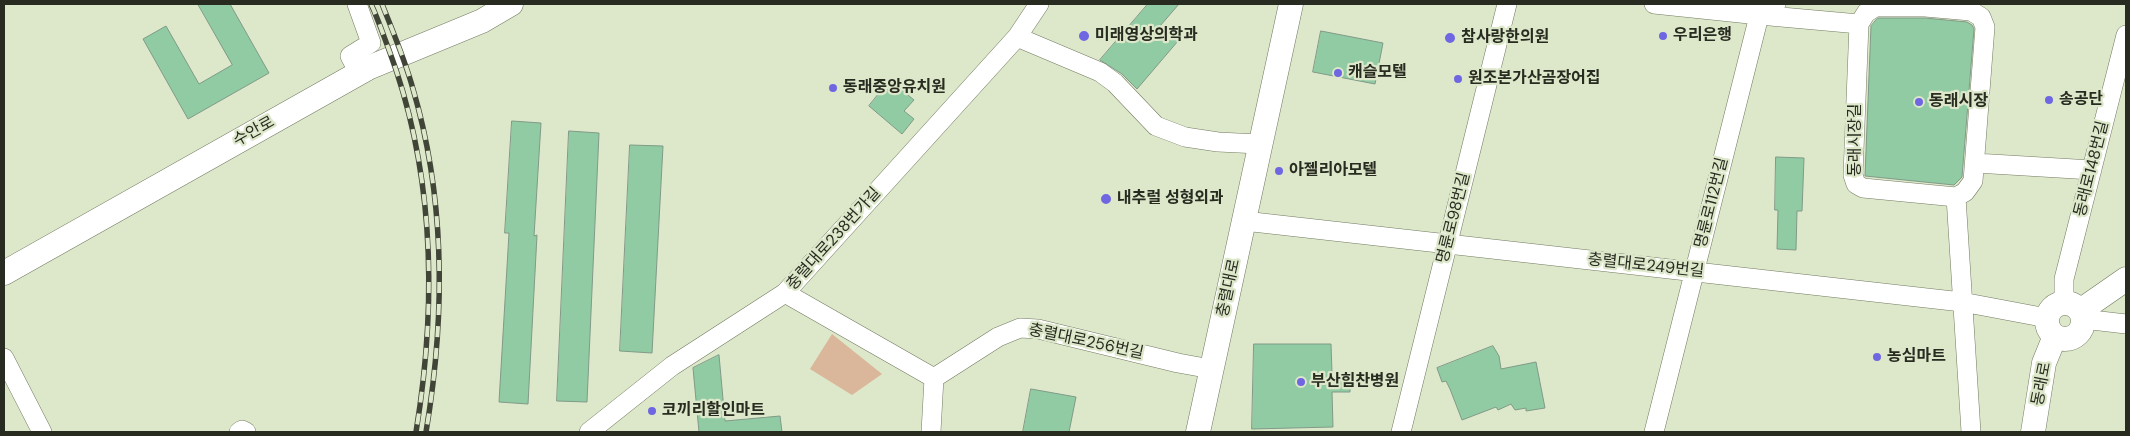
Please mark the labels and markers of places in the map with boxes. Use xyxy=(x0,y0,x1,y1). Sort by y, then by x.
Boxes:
place label: 미래영상의학과 xyxy=(1095,26,1198,46)
place label: 우리은행 xyxy=(1673,26,1732,46)
place label: 참사랑한의원 xyxy=(1461,28,1549,48)
marker: 미래영상의학과 xyxy=(1077,29,1091,43)
marker: 우리은행 xyxy=(1657,30,1669,42)
marker: 참사랑한의원 xyxy=(1443,31,1457,45)
place label: 캐슬모텔 xyxy=(1348,63,1407,83)
marker: 캐슬모텔 xyxy=(1332,67,1344,79)
place label: 원조본가산곰장어집 xyxy=(1468,69,1600,89)
marker: 원조본가산곰장어집 xyxy=(1452,73,1464,85)
place label: 동래중앙유치원 xyxy=(843,78,946,98)
marker: 동래중앙유치원 xyxy=(827,82,839,94)
place label: 송공단 xyxy=(2059,90,2103,110)
place label: 동래시장 xyxy=(1929,92,1988,112)
marker: 송공단 xyxy=(2043,94,2055,106)
marker: 동래시장 xyxy=(1913,96,1925,108)
place label: 아젤리아모텔 xyxy=(1289,161,1377,181)
marker: 아젤리아모텔 xyxy=(1273,165,1285,177)
place label: 내추럴 성형외과 xyxy=(1117,189,1224,209)
marker: 내추럴 성형외과 xyxy=(1099,192,1113,206)
place label: 농심마트 xyxy=(1887,347,1946,367)
marker: 농심마트 xyxy=(1871,351,1883,363)
place label: 부산힘찬병원 xyxy=(1311,372,1399,392)
marker: 부산힘찬병원 xyxy=(1295,376,1307,388)
place label: 코끼리할인마트 xyxy=(662,401,765,421)
marker: 코끼리할인마트 xyxy=(646,405,658,417)

